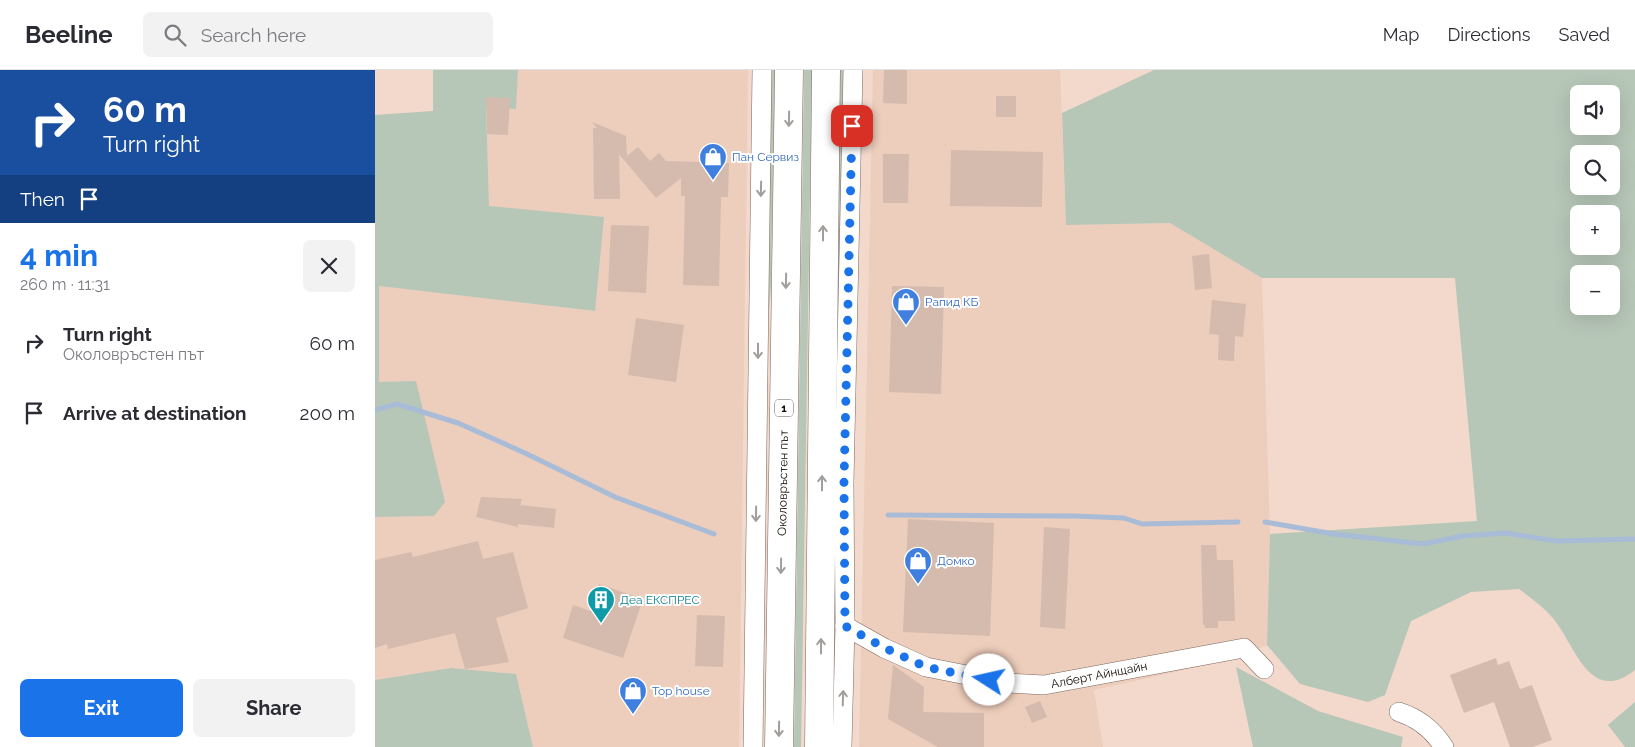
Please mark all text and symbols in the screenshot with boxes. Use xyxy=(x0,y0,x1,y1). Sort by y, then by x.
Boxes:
search box xyxy=(143,12,493,57)
text: Beeline xyxy=(25,20,113,49)
icon: search xyxy=(161,21,189,49)
text: Search here xyxy=(201,24,306,46)
text: Map xyxy=(1383,24,1419,45)
text: Directions xyxy=(1447,24,1531,45)
text: Saved xyxy=(1559,24,1610,45)
map controls xyxy=(1570,85,1620,315)
button: sound xyxy=(1570,85,1620,135)
text: 60 m xyxy=(103,89,187,130)
icon: right xyxy=(20,90,85,155)
pin xyxy=(831,105,873,147)
one-way arrow xyxy=(784,110,793,126)
icon: arrive xyxy=(838,112,866,140)
text: Turn right xyxy=(103,131,200,157)
shop icon: Пан Сервиз xyxy=(698,142,728,181)
button: search xyxy=(1570,145,1620,195)
place label: Пан Сервиз xyxy=(732,150,799,164)
one-way arrow xyxy=(756,180,766,196)
icon: arrive xyxy=(75,185,103,213)
text: Then xyxy=(20,188,65,210)
button: + xyxy=(1570,205,1620,255)
one-way arrow xyxy=(818,226,828,242)
text: 4 min xyxy=(20,238,98,273)
button: close xyxy=(303,240,355,292)
button: − xyxy=(1570,265,1620,315)
one-way arrow xyxy=(781,272,791,289)
text: 260 m · 11:31 xyxy=(20,275,110,294)
shop icon: Рапид КБ xyxy=(891,287,921,326)
place label: Рапид КБ xyxy=(925,295,979,309)
text: Turn right xyxy=(63,323,152,345)
icon: right xyxy=(20,329,48,357)
text: 60 m xyxy=(310,332,355,354)
one-way arrow xyxy=(753,342,763,359)
text: Околовръстен път xyxy=(63,345,204,364)
icon: arrive xyxy=(20,399,48,427)
road number: 1 xyxy=(775,399,793,416)
text: Arrive at destination xyxy=(63,402,247,424)
text: 200 m xyxy=(300,402,355,424)
street label: Околовръстен път xyxy=(775,430,791,536)
one-way arrow xyxy=(817,476,827,492)
one-way arrow xyxy=(752,505,761,521)
shop icon: Домко xyxy=(903,546,933,585)
place label: Домко xyxy=(937,554,975,568)
one-way arrow xyxy=(776,558,786,574)
building icon: Деа ЕКСПРЕС xyxy=(586,585,616,624)
place label: Деа ЕКСПРЕС xyxy=(620,593,700,607)
one-way arrow xyxy=(816,638,826,654)
position arrow xyxy=(962,653,1014,705)
street label: Алберт Айнщайн xyxy=(1050,659,1148,691)
shop icon: Top house xyxy=(618,676,648,715)
button: Exit xyxy=(20,679,183,737)
button: Share xyxy=(193,679,355,737)
place label: Top house xyxy=(652,684,710,698)
one-way arrow xyxy=(838,691,847,707)
one-way arrow xyxy=(774,720,784,736)

